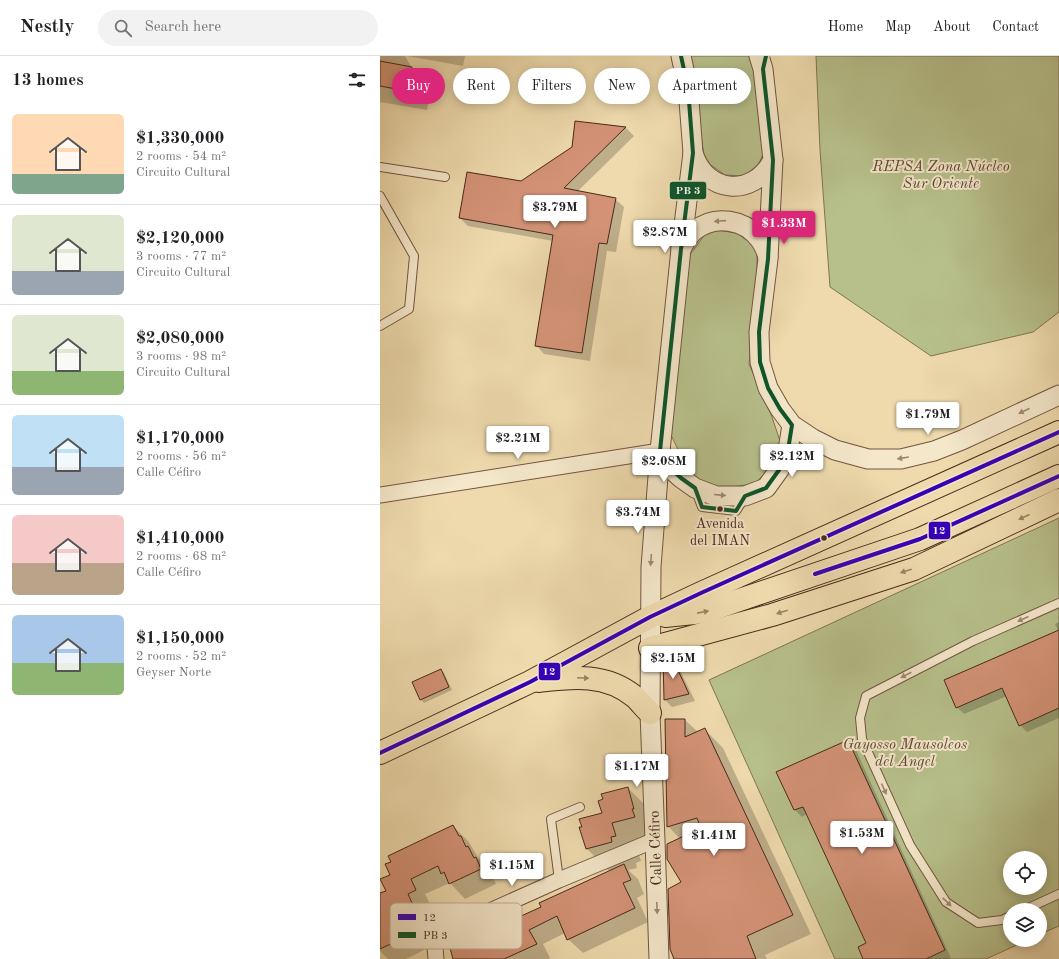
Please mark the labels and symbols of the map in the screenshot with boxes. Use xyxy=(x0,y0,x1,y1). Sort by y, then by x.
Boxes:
park label: REPSA Zona Núcleo Sur Oriente xyxy=(871,160,1010,192)
line badge: PB 3 xyxy=(669,181,707,200)
text: PB 3 xyxy=(676,186,701,197)
pin: $3.79M xyxy=(522,195,588,229)
pin: $1.33M xyxy=(751,211,817,245)
one-way arrow xyxy=(714,218,726,225)
pin: $2.87M xyxy=(632,220,698,254)
pin: $1.79M xyxy=(895,402,961,436)
one-way arrow xyxy=(1018,408,1029,414)
pin: $2.21M xyxy=(485,426,551,460)
pin: $2.12M xyxy=(759,444,825,478)
pin: $2.08M xyxy=(631,449,697,483)
one-way arrow xyxy=(897,455,909,461)
one-way arrow xyxy=(713,492,726,499)
pin: $3.74M xyxy=(605,500,671,534)
marker: Avenida del IMAN xyxy=(715,504,725,514)
one-way arrow xyxy=(1018,514,1029,520)
place label: Avenida del IMAN xyxy=(690,517,750,548)
line badge: 12 xyxy=(928,521,951,540)
text: 12 xyxy=(933,526,945,537)
unlabelled marker xyxy=(819,533,829,543)
one-way arrow xyxy=(648,554,655,566)
one-way arrow xyxy=(900,568,912,574)
one-way arrow xyxy=(697,608,709,614)
one-way arrow xyxy=(776,609,788,615)
one-way arrow xyxy=(1018,616,1029,622)
pin: $2.15M xyxy=(640,646,706,680)
line badge: 12 xyxy=(538,662,561,681)
text: 12 xyxy=(543,667,555,678)
one-way arrow xyxy=(901,672,912,679)
one-way arrow xyxy=(577,675,590,681)
park label: Gayosso Mausoleos del Angel xyxy=(843,738,967,770)
pin: $1.17M xyxy=(604,754,670,788)
one-way arrow xyxy=(881,783,887,795)
street label: Calle Céfiro xyxy=(648,810,665,886)
pin: $1.53M xyxy=(829,821,895,855)
pin: $1.41M xyxy=(681,823,747,857)
pin: $1.15M xyxy=(479,853,545,887)
one-way arrow xyxy=(942,897,952,907)
one-way arrow xyxy=(654,902,661,914)
legend xyxy=(390,903,522,949)
text: 12 xyxy=(423,913,436,924)
text: PB 3 xyxy=(423,931,448,942)

